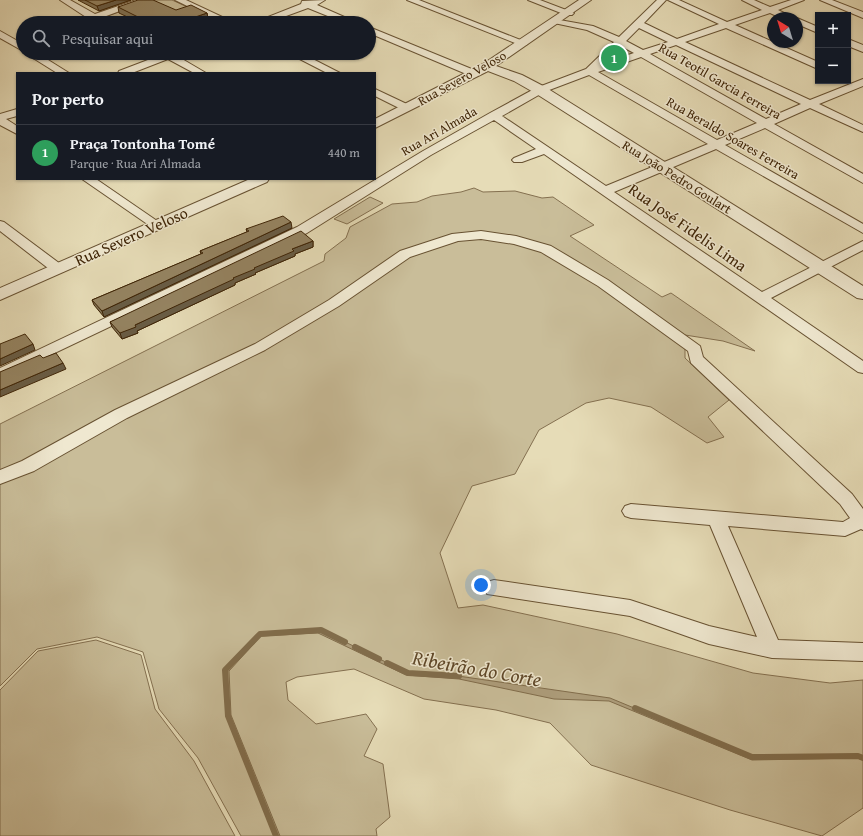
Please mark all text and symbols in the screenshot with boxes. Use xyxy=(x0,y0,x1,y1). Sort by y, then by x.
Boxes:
north arrow xyxy=(767,12,803,48)
map controls xyxy=(815,12,851,84)
button: + xyxy=(815,12,851,48)
search box xyxy=(16,16,376,60)
icon: search xyxy=(30,27,52,49)
text: Pesquisar aqui xyxy=(62,28,153,49)
street label: Rua Teotil Garcia Ferreira xyxy=(655,38,786,124)
pin: 1 xyxy=(601,43,627,73)
street label: Rua Severo Veloso xyxy=(414,46,510,110)
button: − xyxy=(815,48,851,84)
text: Por perto xyxy=(32,86,104,111)
street label: Rua Beraldo Soares Ferreira xyxy=(663,92,804,184)
street label: Rua Ari Almada xyxy=(398,101,481,160)
text: Praça Tontonha Tomé xyxy=(70,133,215,154)
street label: Rua João Pedro Goulart xyxy=(619,136,736,219)
text: 1 xyxy=(42,143,48,162)
text: 440 m xyxy=(328,143,360,162)
text: Parque · Rua Ari Almada xyxy=(70,154,201,173)
street label: Rua José Fidelis Lima xyxy=(624,177,752,277)
street label: Rua Severo Veloso xyxy=(71,200,191,272)
your location xyxy=(471,575,491,595)
water label: Ribeirão do Corte xyxy=(409,642,544,694)

